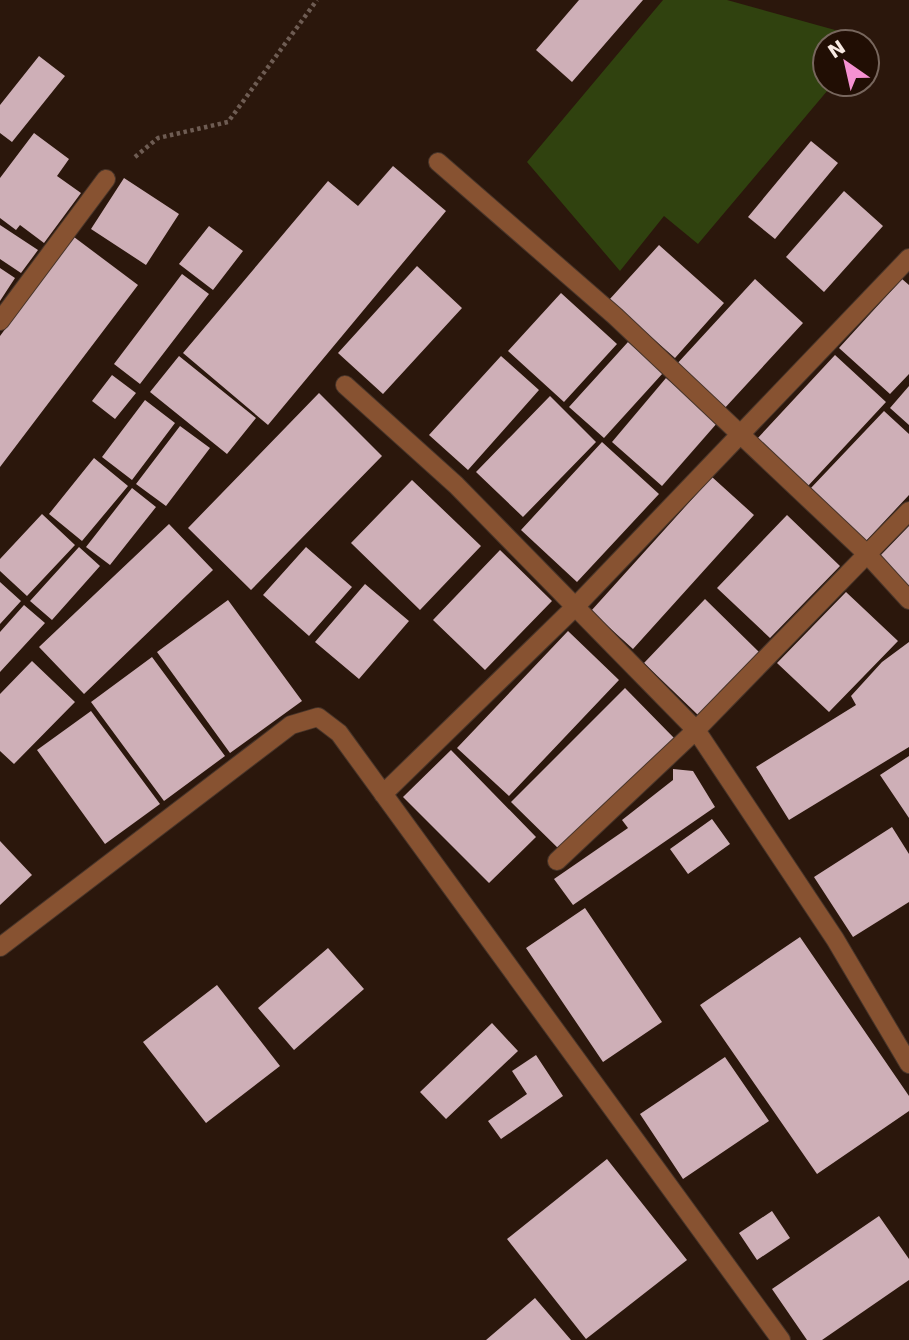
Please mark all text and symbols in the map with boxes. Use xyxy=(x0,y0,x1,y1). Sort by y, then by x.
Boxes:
north arrow xyxy=(811,28,881,98)
text: N xyxy=(824,35,849,62)

